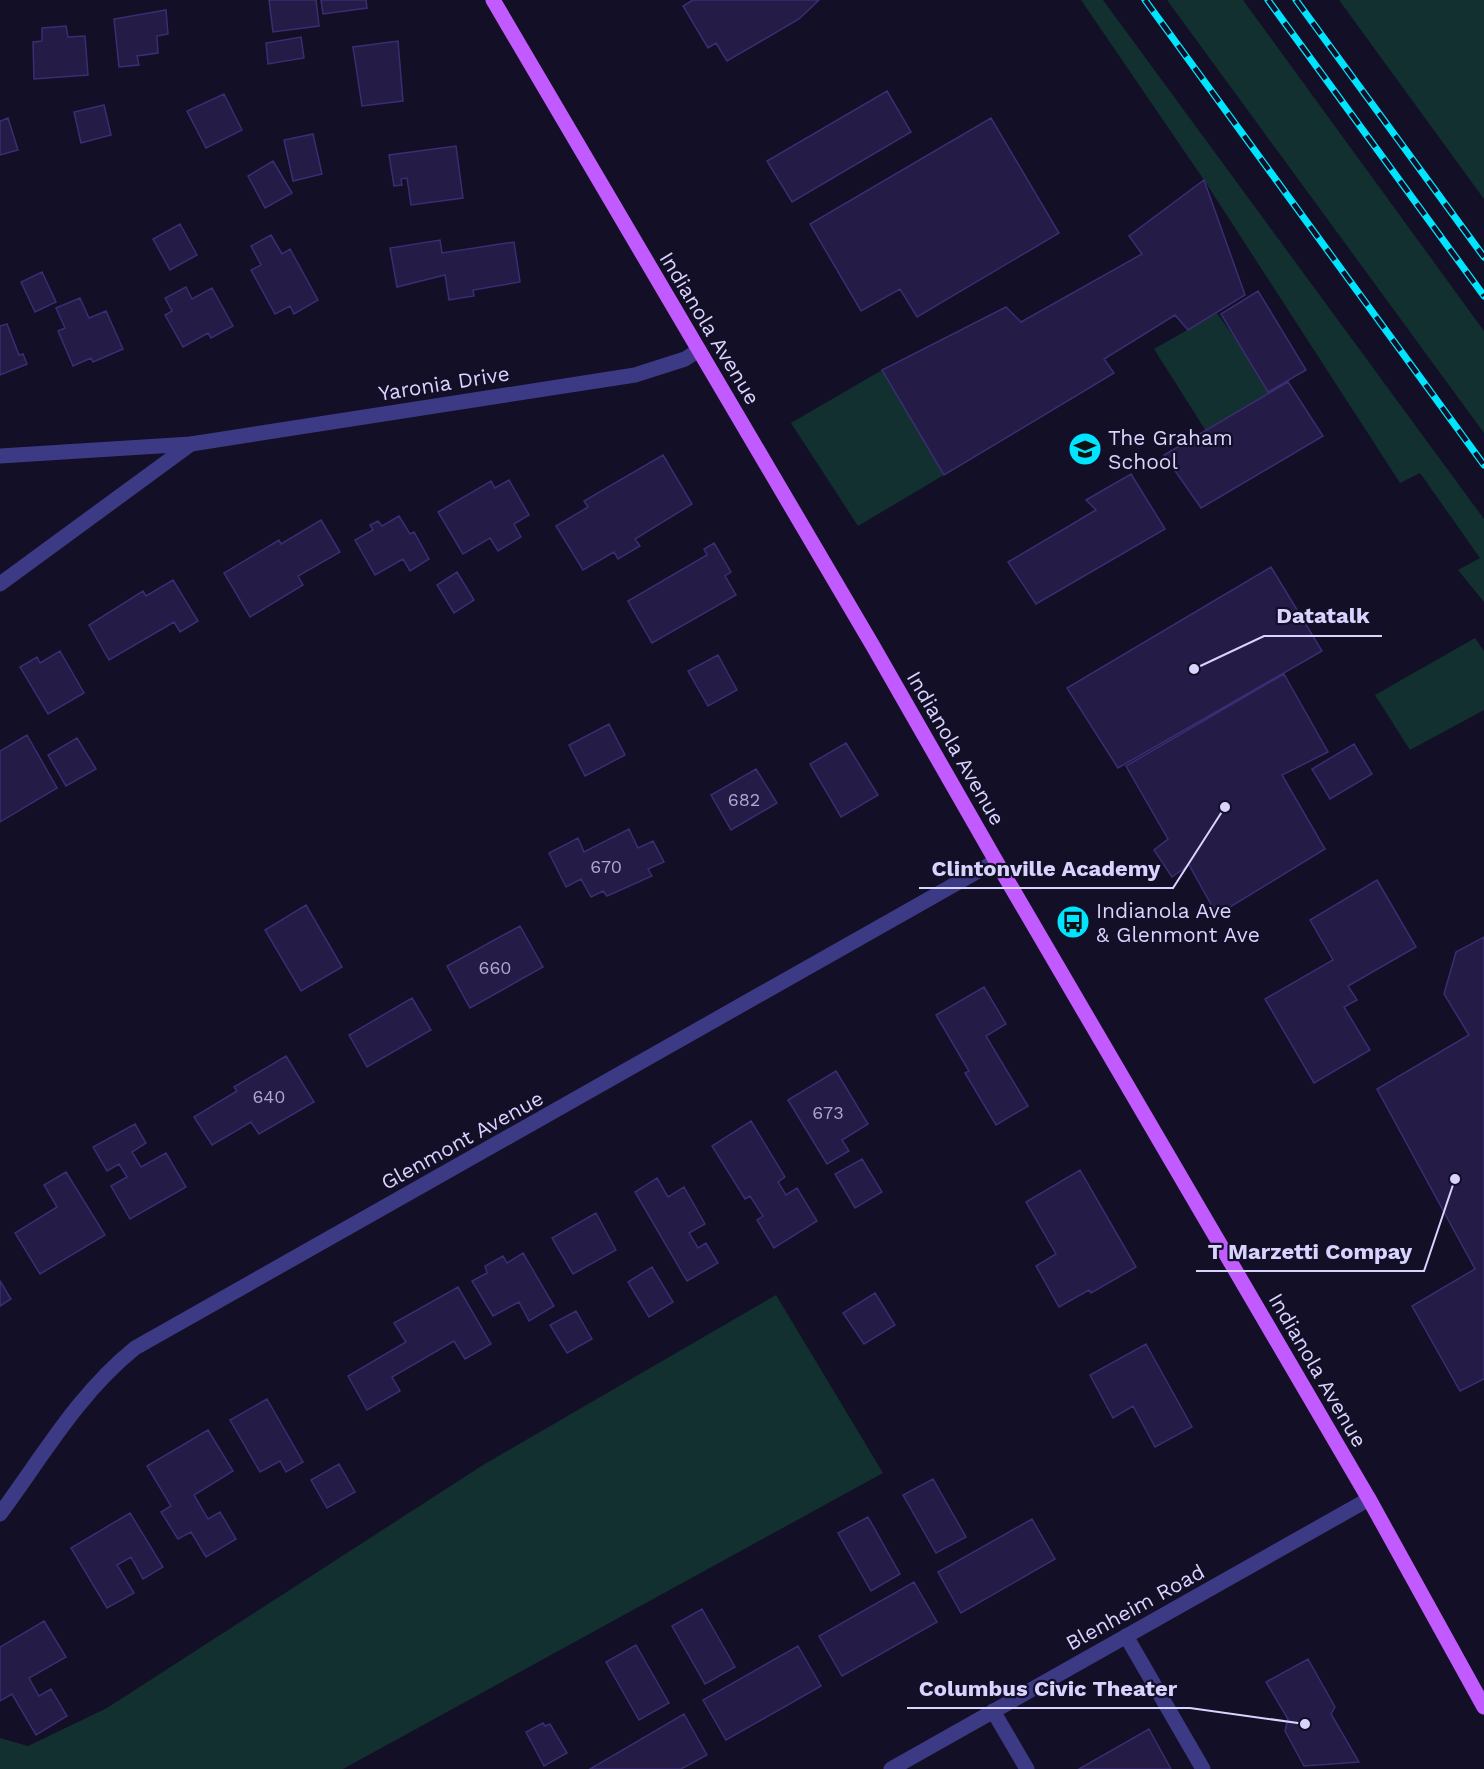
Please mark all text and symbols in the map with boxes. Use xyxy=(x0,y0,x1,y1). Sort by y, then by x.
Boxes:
street label: Indianola Avenue xyxy=(655,247,765,409)
street label: Yaronia Drive xyxy=(377,360,511,406)
place label: The Graham School xyxy=(1108,425,1233,474)
school or university icon: The Graham School xyxy=(1067,431,1103,467)
callout: Datatalk xyxy=(1264,596,1382,636)
text: Datatalk xyxy=(1276,603,1370,628)
street label: Indianola Avenue xyxy=(902,667,1010,829)
house number: 682 xyxy=(728,789,760,810)
callout: Clintonville Academy xyxy=(919,848,1173,888)
house number: 670 xyxy=(590,856,622,877)
text: Clintonville Academy xyxy=(932,856,1161,881)
place label: Indianola Ave & Glenmont Ave xyxy=(1096,898,1260,947)
bus stop icon: Indianola Ave & Glenmont Ave xyxy=(1055,904,1091,940)
house number: 660 xyxy=(478,957,512,978)
street label: Glenmont Avenue xyxy=(377,1085,547,1195)
house number: 640 xyxy=(252,1086,286,1107)
house number: 673 xyxy=(812,1102,844,1123)
callout: T Marzetti Compay xyxy=(1196,1231,1424,1271)
text: T Marzetti Compay xyxy=(1208,1239,1413,1264)
street label: Indianola Avenue xyxy=(1264,1289,1372,1451)
street label: Blenheim Road xyxy=(1061,1559,1209,1655)
callout: Columbus Civic Theater xyxy=(907,1668,1190,1708)
text: Columbus Civic Theater xyxy=(919,1676,1178,1701)

